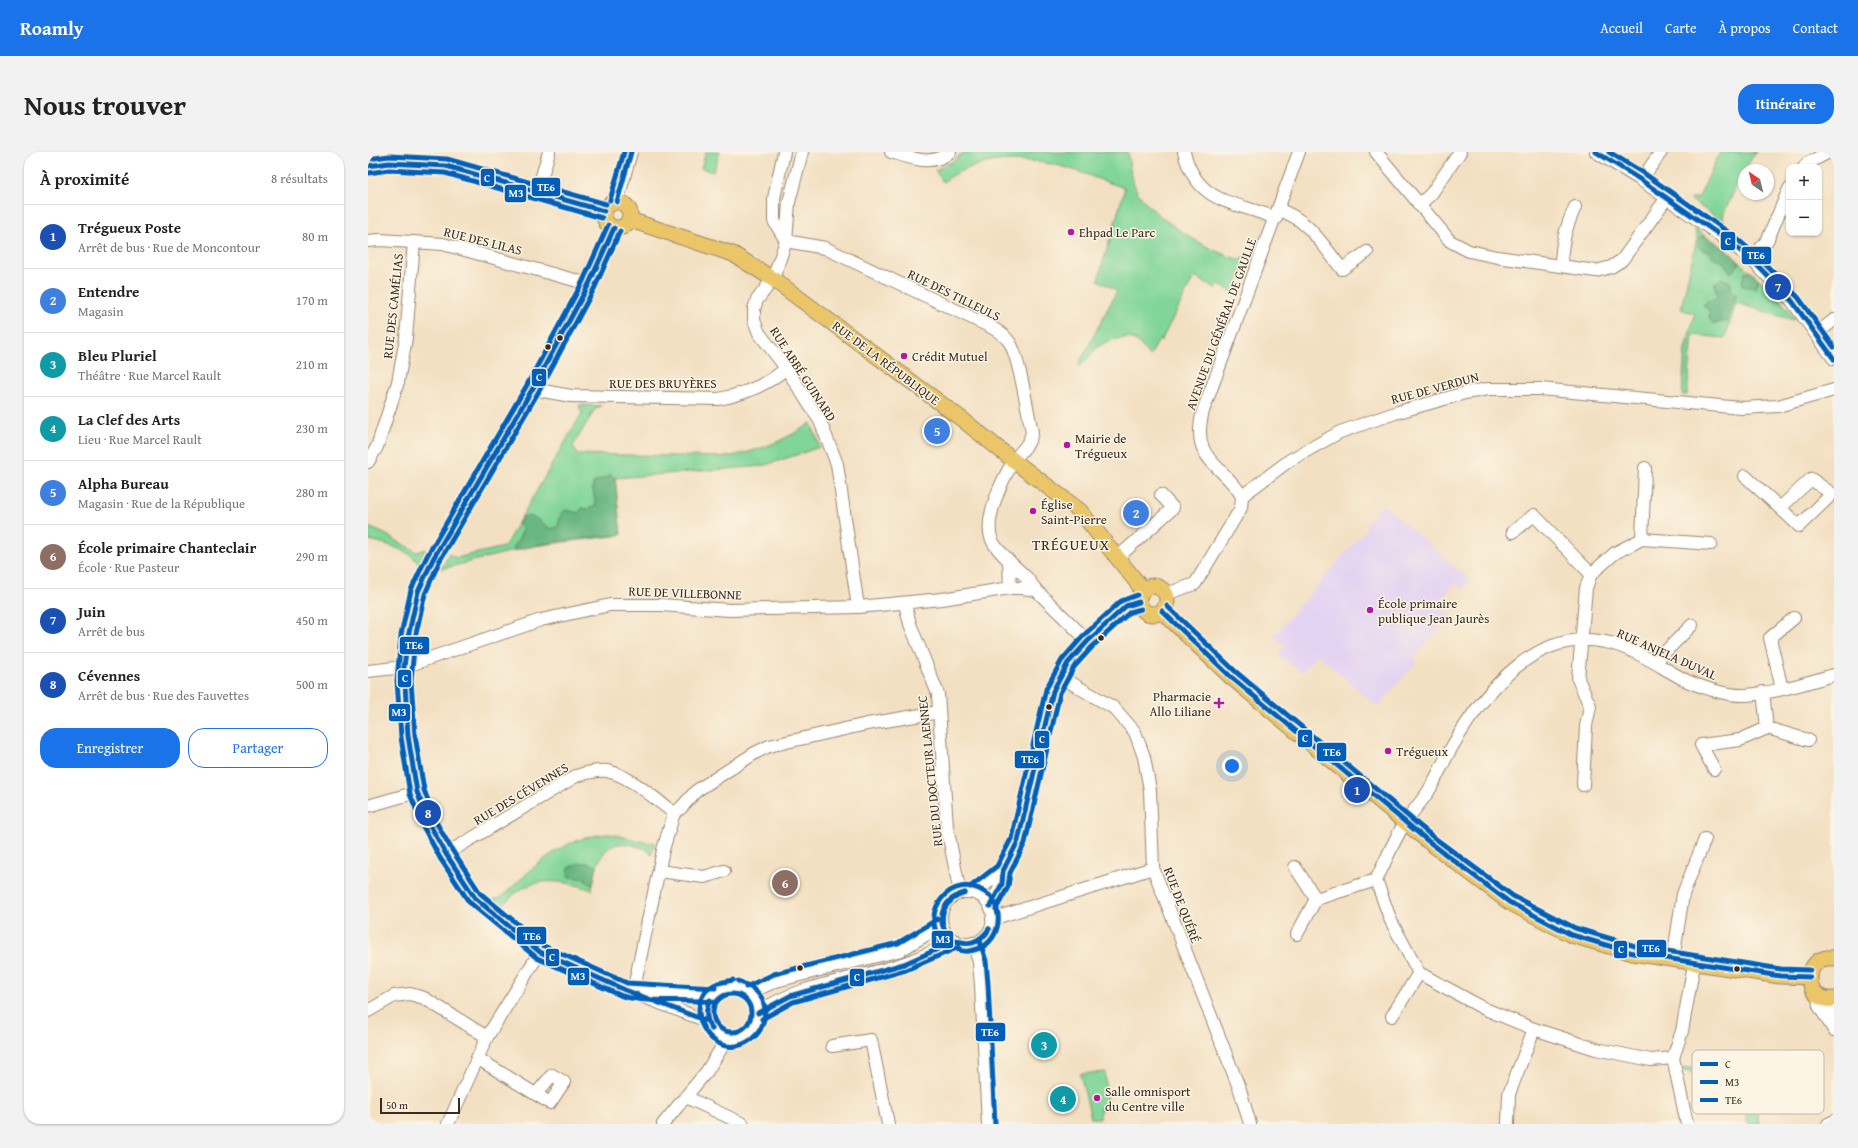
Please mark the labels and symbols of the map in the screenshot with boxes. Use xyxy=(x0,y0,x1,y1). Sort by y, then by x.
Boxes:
north arrow xyxy=(1738,164,1774,200)
line badge: C xyxy=(480,168,495,187)
text: C xyxy=(484,170,490,186)
line badge: TE6 xyxy=(531,177,561,197)
text: TE6 xyxy=(537,179,555,195)
line badge: M3 xyxy=(504,184,527,203)
text: M3 xyxy=(508,185,524,201)
street label: RUE DES LILAS xyxy=(442,222,524,260)
place label: Ehpad Le Parc xyxy=(1079,223,1155,242)
marker: Ehpad Le Parc xyxy=(1066,227,1076,237)
line badge: C xyxy=(1720,231,1736,251)
text: C xyxy=(1725,233,1731,249)
street label: AVENUE DU GÉNÉRAL DE GAULLE xyxy=(1181,235,1261,413)
line badge: TE6 xyxy=(1741,246,1772,265)
text: TE6 xyxy=(1747,247,1765,263)
street label: RUE DES CAMÉLIAS xyxy=(378,253,408,359)
street label: RUE DES TILLEULS xyxy=(904,264,1004,326)
pin: 7 xyxy=(1765,272,1791,302)
street label: RUE DE LA RÉPUBLIQUE xyxy=(828,316,944,410)
street label: RUE ABBÉ GUINARD xyxy=(765,323,841,425)
unlabelled marker xyxy=(555,333,565,343)
unlabelled marker xyxy=(543,342,553,352)
place label: Crédit Mutuel xyxy=(912,347,988,366)
marker: Crédit Mutuel xyxy=(899,351,909,361)
street label: RUE DE VERDUN xyxy=(1389,367,1482,409)
line badge: C xyxy=(531,368,547,387)
text: C xyxy=(536,369,542,385)
street label: RUE DES BRUYÈRES xyxy=(609,374,717,393)
pin: 5 xyxy=(924,416,950,446)
place label: Mairie de Trégueux xyxy=(1075,429,1127,463)
marker: Mairie de Trégueux xyxy=(1062,440,1072,450)
place label: Église Saint-Pierre xyxy=(1041,495,1107,529)
pin: 2 xyxy=(1123,498,1149,528)
marker: Église Saint-Pierre xyxy=(1028,506,1038,516)
district label: TRÉGUEUX xyxy=(1032,534,1110,555)
street label: RUE DE VILLEBONNE xyxy=(628,582,742,604)
place label: École primaire publique Jean Jaurès xyxy=(1378,594,1489,628)
marker: École primaire publique Jean Jaurès xyxy=(1365,605,1375,615)
street label: RUE ANJELA DUVAL xyxy=(1614,623,1721,685)
unlabelled marker xyxy=(1096,633,1106,643)
line badge: TE6 xyxy=(399,636,430,655)
text: TE6 xyxy=(405,637,423,653)
line badge: C xyxy=(397,669,412,688)
text: C xyxy=(402,670,408,686)
place label: Pharmacie Allo Liliane xyxy=(1149,687,1211,721)
street label: RUE DU DOCTEUR LAENNEC xyxy=(913,694,947,848)
marker: Pharmacie Allo Liliane xyxy=(1214,698,1224,708)
unlabelled marker xyxy=(1044,702,1054,712)
line badge: M3 xyxy=(388,703,411,722)
text: M3 xyxy=(391,704,407,720)
line badge: C xyxy=(1297,729,1313,748)
line badge: C xyxy=(1034,730,1050,749)
text: C xyxy=(1302,730,1308,746)
text: C xyxy=(1039,731,1045,747)
line badge: TE6 xyxy=(1316,742,1347,762)
place label: Trégueux xyxy=(1396,742,1448,761)
text: TE6 xyxy=(1323,744,1341,760)
marker: Trégueux xyxy=(1383,746,1393,756)
line badge: TE6 xyxy=(1014,750,1045,769)
text: TE6 xyxy=(1021,751,1039,767)
your location xyxy=(1222,756,1242,776)
street label: RUE DES CÉVENNES xyxy=(470,758,572,830)
pin: 1 xyxy=(1344,775,1370,805)
pin: 8 xyxy=(415,798,441,828)
street label: RUE DE QUÉRÉ xyxy=(1159,864,1205,946)
pin: 6 xyxy=(772,868,798,898)
line badge: TE6 xyxy=(516,926,547,945)
text: TE6 xyxy=(523,928,541,944)
line badge: M3 xyxy=(931,930,954,949)
text: M3 xyxy=(935,931,951,947)
line badge: TE6 xyxy=(1636,939,1667,958)
line badge: C xyxy=(1613,940,1628,959)
text: TE6 xyxy=(1642,940,1660,956)
text: C xyxy=(1618,941,1624,957)
line badge: C xyxy=(545,948,560,967)
text: C xyxy=(549,949,555,965)
unlabelled marker xyxy=(795,963,805,973)
unlabelled marker xyxy=(1732,964,1742,974)
line badge: M3 xyxy=(567,967,590,986)
text: M3 xyxy=(570,968,586,984)
line badge: C xyxy=(849,968,865,987)
text: C xyxy=(854,969,860,985)
line badge: TE6 xyxy=(975,1022,1006,1042)
text: TE6 xyxy=(981,1024,999,1040)
pin: 3 xyxy=(1031,1030,1057,1060)
legend xyxy=(1692,1050,1824,1114)
text: C xyxy=(1725,1056,1731,1072)
text: M3 xyxy=(1725,1074,1739,1090)
place label: Salle omnisport du Centre ville xyxy=(1105,1082,1191,1116)
pin: 4 xyxy=(1050,1084,1076,1114)
text: TE6 xyxy=(1725,1092,1742,1108)
marker: Salle omnisport du Centre ville xyxy=(1092,1093,1102,1103)
scale bar xyxy=(380,1096,460,1115)

